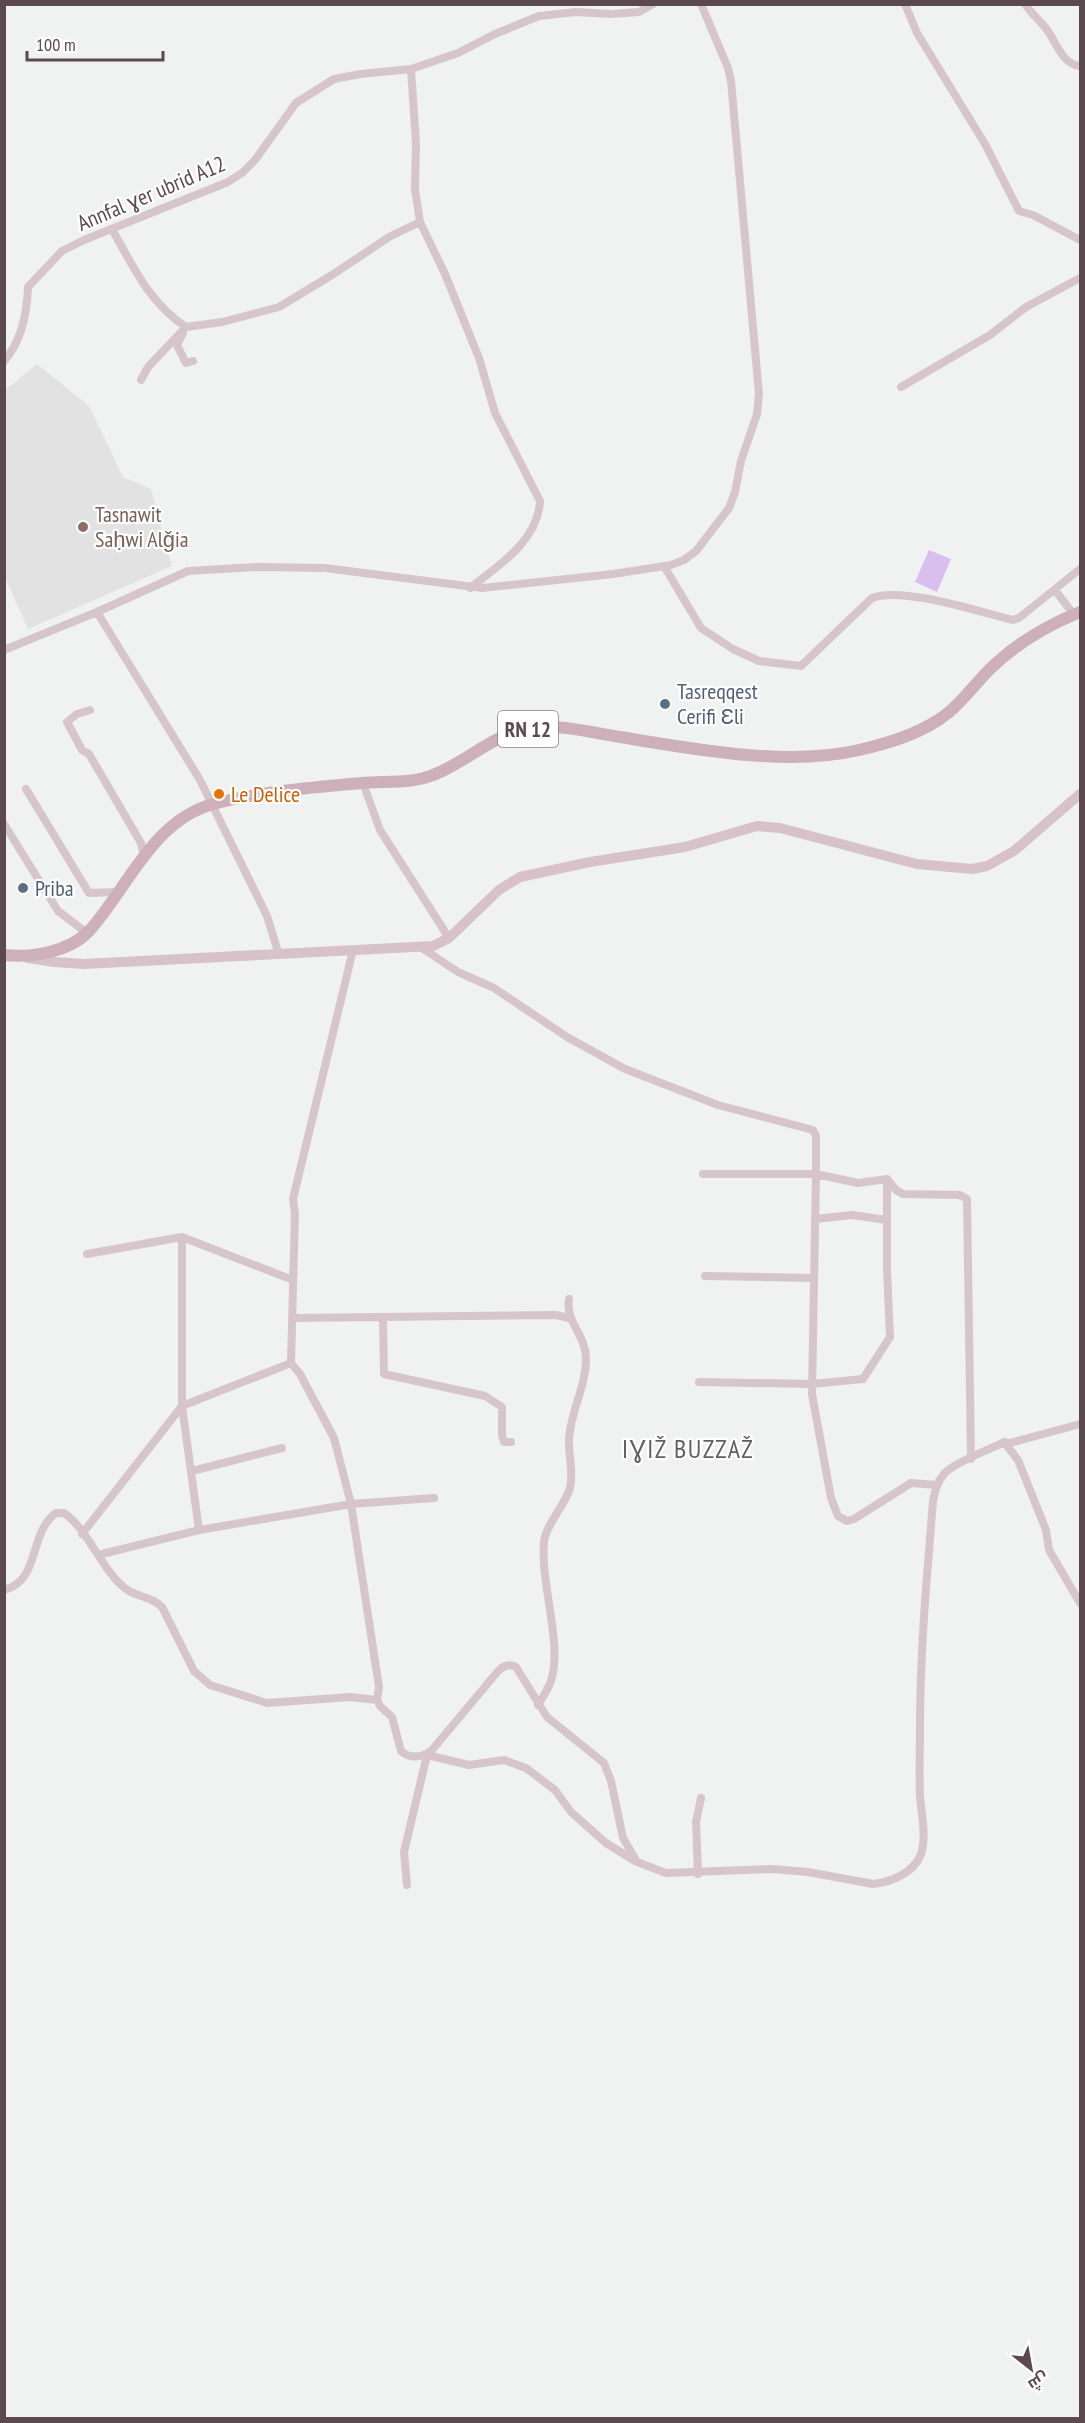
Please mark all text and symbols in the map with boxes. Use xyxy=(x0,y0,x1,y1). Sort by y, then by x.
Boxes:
scale bar xyxy=(27,24,164,62)
text: 100 m xyxy=(36,33,76,56)
street label: Annfal ɣer ubrid A12 xyxy=(73,149,229,237)
place label: Tasnawit Saḥwi Alǧia xyxy=(95,500,189,553)
marker: Tasnawit Saḥwi Alǧia xyxy=(76,520,90,534)
place label: Tasreqqest Cerifi Ɛli xyxy=(677,677,758,730)
marker: Tasreqqest Cerifi Ɛli xyxy=(658,697,672,711)
road number: RN 12 xyxy=(498,711,558,747)
place label: Le Delice xyxy=(231,780,300,808)
marker: Le Delice xyxy=(212,787,226,801)
place label: Priba xyxy=(35,874,73,902)
marker: Priba xyxy=(16,881,30,895)
district label: IƔIŽ BUZZAŽ xyxy=(622,1432,754,1465)
north arrow xyxy=(1001,2339,1061,2399)
text: ش xyxy=(1025,2368,1053,2396)

